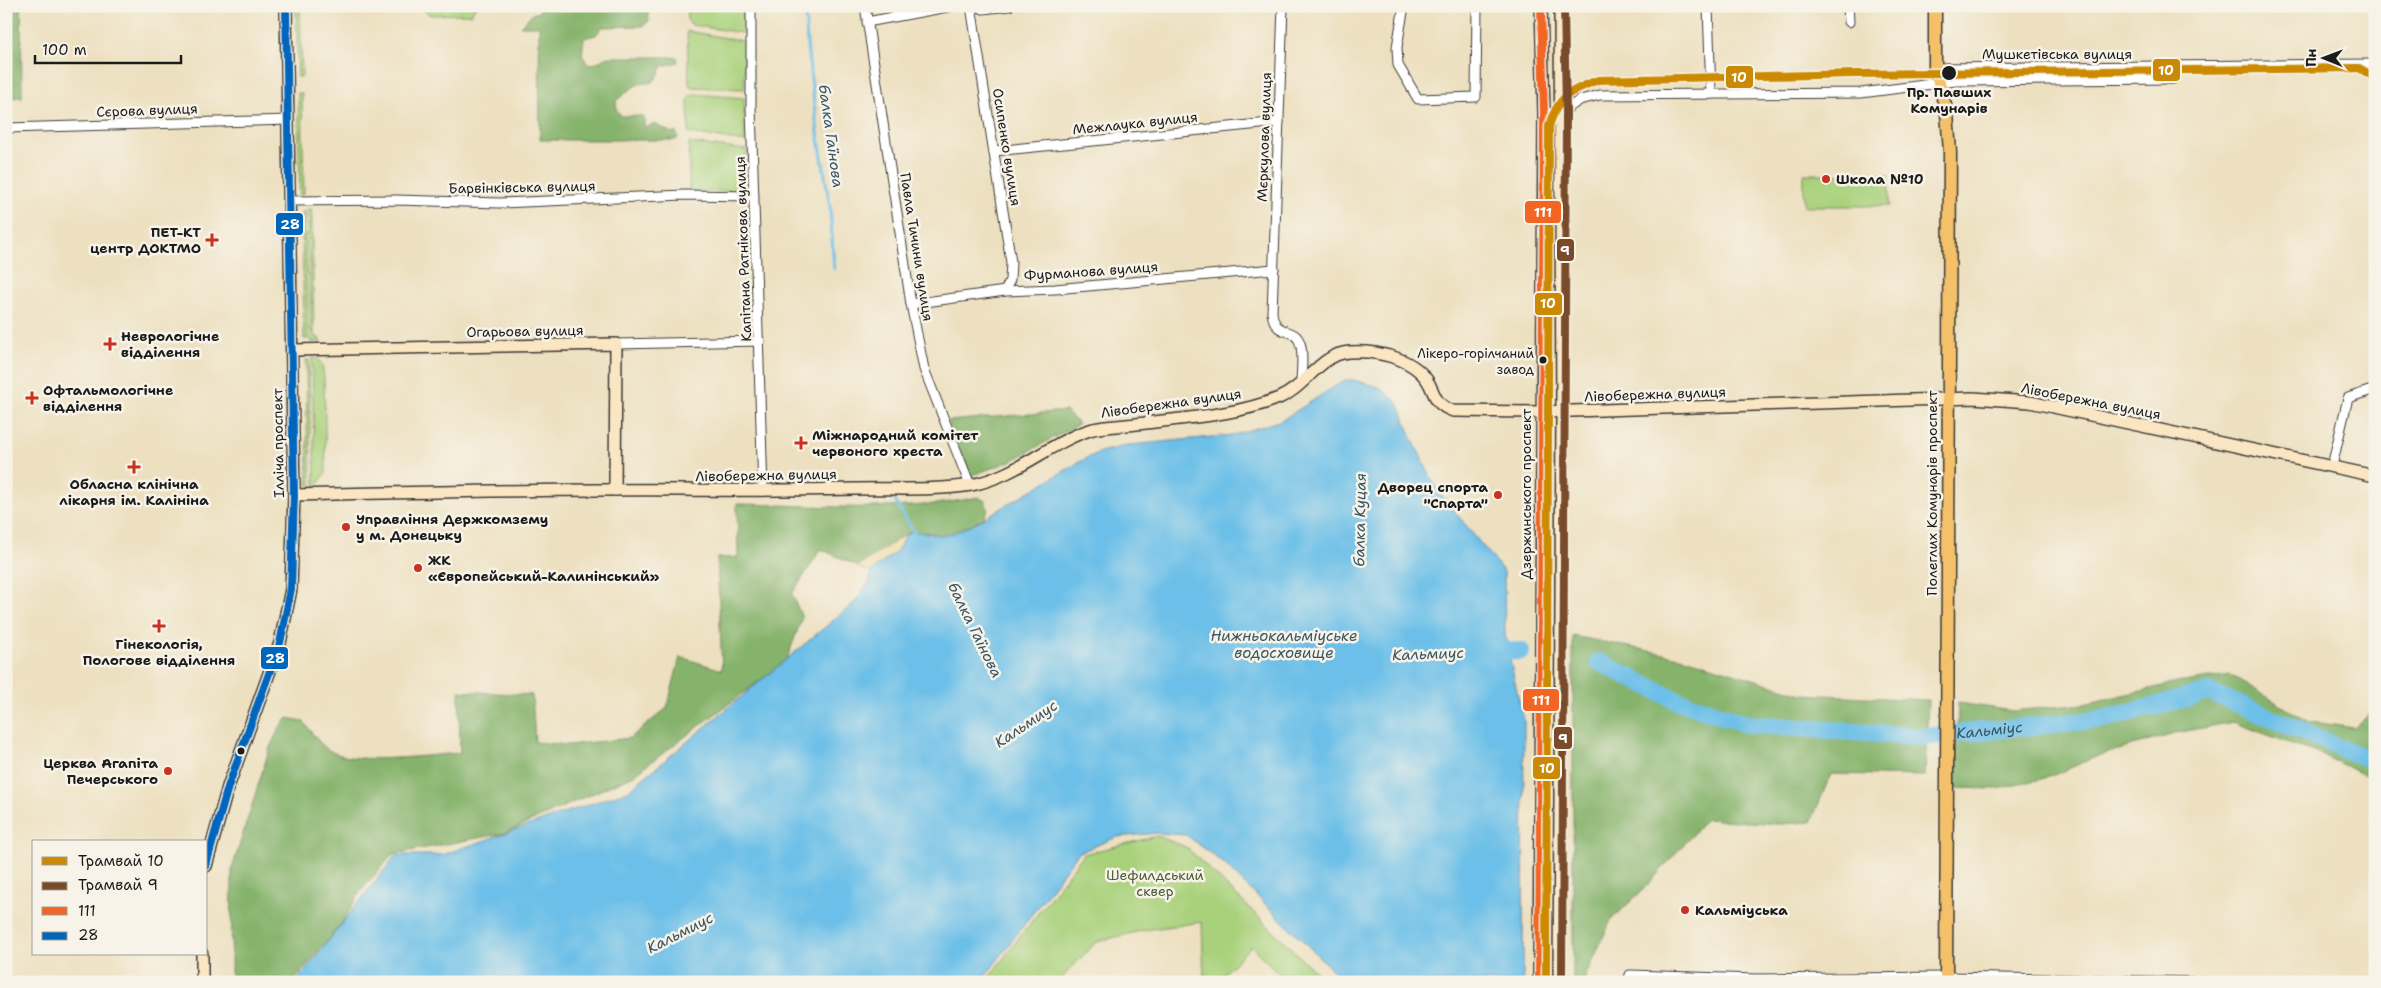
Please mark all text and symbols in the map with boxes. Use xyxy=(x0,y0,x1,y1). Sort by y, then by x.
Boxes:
scale bar xyxy=(35,32,181,64)
north arrow xyxy=(2298,32,2348,82)
text: 100 m xyxy=(42,40,87,60)
street label: Мушкетівська вулиця xyxy=(1982,45,2132,63)
text: Пн xyxy=(2302,48,2320,67)
line badge: 10 xyxy=(2152,58,2181,82)
text: 10 xyxy=(2158,61,2174,79)
marker: Пр. Павших Комунарiв xyxy=(1940,64,1958,82)
line badge: 10 xyxy=(1725,65,1754,89)
text: 10 xyxy=(1731,68,1747,86)
street label: Мєркулова вулиця xyxy=(1253,72,1275,202)
water label: балка Гаїнова xyxy=(814,83,848,189)
place label: Пр. Павших Комунарiв xyxy=(1907,83,1991,117)
street label: Осипенко вулиця xyxy=(989,87,1025,207)
street label: Сєрова вулиця xyxy=(96,99,198,121)
street label: Межлаука вулиця xyxy=(1072,107,1198,139)
street label: Капітана Ратнікова вулиця xyxy=(731,156,755,342)
place label: Школа №10 xyxy=(1836,170,1924,188)
street label: Павла Тичини вулиця xyxy=(896,171,938,323)
marker: Школа №10 xyxy=(1820,173,1832,185)
street label: Барвінківська вулиця xyxy=(448,177,596,197)
line badge: 111 xyxy=(1524,200,1562,224)
text: 111 xyxy=(1534,203,1552,221)
line badge: 28 xyxy=(275,212,304,236)
text: 28 xyxy=(280,215,300,233)
place label: ПЕТ-КТ центр ДОКТМО xyxy=(90,223,201,257)
marker: ПЕТ-КТ центр ДОКТМО xyxy=(205,233,219,247)
line badge: 9 xyxy=(1556,238,1575,262)
text: 9 xyxy=(1560,241,1570,259)
street label: Фурманова вулиця xyxy=(1023,257,1159,285)
line badge: 10 xyxy=(1534,292,1563,316)
text: 10 xyxy=(1540,294,1556,312)
street label: Огарьова вулиця xyxy=(466,321,584,341)
place label: Неврологічне відділення xyxy=(121,327,219,361)
marker: Неврологічне відділення xyxy=(103,337,117,351)
place label: Лікеро-горілчаний завод xyxy=(1417,345,1535,378)
marker: Лікеро-горілчаний завод xyxy=(1538,355,1548,365)
street label: Лівобережна вулиця xyxy=(2020,379,2162,423)
place label: Офтальмологічне відділення xyxy=(43,381,173,415)
street label: Лівобережна вулиця xyxy=(1584,383,1726,405)
street label: Лівобережна вулиця xyxy=(1099,384,1243,422)
street label: Ілліча проспект xyxy=(268,387,288,498)
street label: Полеглих Комунарів проспект xyxy=(1923,389,1941,596)
marker: Офтальмологічне відділення xyxy=(25,391,39,405)
street label: Дзержинського проспект xyxy=(1517,408,1535,579)
place label: Міжнародний комітет червоного хреста xyxy=(812,426,979,460)
marker: Міжнародний комітет червоного хреста xyxy=(794,436,808,450)
marker: Обласна клінічна лікарня ім. Калініна xyxy=(127,460,141,474)
street label: Лівобережна вулиця xyxy=(695,465,837,485)
water label: балка Куцая xyxy=(1349,473,1371,567)
place label: Обласна клінічна лікарня ім. Калініна xyxy=(59,475,209,509)
place label: Дворец спорта "Спарта" xyxy=(1378,478,1488,512)
marker: Дворец спорта "Спарта" xyxy=(1492,489,1504,501)
place label: Управління Держкомзему у м. Донецьку xyxy=(356,510,548,544)
marker: Управління Держкомзему у м. Донецьку xyxy=(340,521,352,533)
place label: ЖК «Європейський-Калинінський» xyxy=(428,551,660,585)
marker: ЖК «Європейський-Калинінський» xyxy=(412,562,424,574)
water label: балка Гаїнова xyxy=(943,579,1007,681)
marker: Гінекологія, Пологове відділення xyxy=(152,619,166,633)
water label: Нижньокальміуське водосховище xyxy=(1211,626,1357,663)
place label: Гінекологія, Пологове відділення xyxy=(83,635,235,669)
water label: Кальмиус xyxy=(1392,643,1465,665)
line badge: 28 xyxy=(260,646,289,670)
text: 28 xyxy=(265,649,285,667)
line badge: 111 xyxy=(1522,688,1560,712)
text: 111 xyxy=(1532,691,1550,709)
water label: Кальмиус xyxy=(991,695,1062,752)
water label: Кальміус xyxy=(1955,717,2024,744)
line badge: 9 xyxy=(1553,726,1573,750)
text: 9 xyxy=(1558,729,1568,747)
unlabelled marker xyxy=(236,746,246,756)
place label: Церква Агапіта Печерського xyxy=(43,754,158,788)
line badge: 10 xyxy=(1532,756,1561,780)
text: 10 xyxy=(1539,759,1555,777)
marker: Церква Агапіта Печерського xyxy=(162,765,174,777)
legend xyxy=(32,840,208,956)
text: Трамвай 10 xyxy=(78,851,164,871)
park label: Шефилдський сквер xyxy=(1106,866,1204,900)
text: Трамвай 9 xyxy=(78,875,158,895)
text: 111 xyxy=(78,901,96,921)
place label: Кальміуська xyxy=(1695,901,1788,919)
marker: Кальміуська xyxy=(1679,904,1691,916)
water label: Кальмиус xyxy=(643,908,717,958)
text: 28 xyxy=(78,925,99,945)

